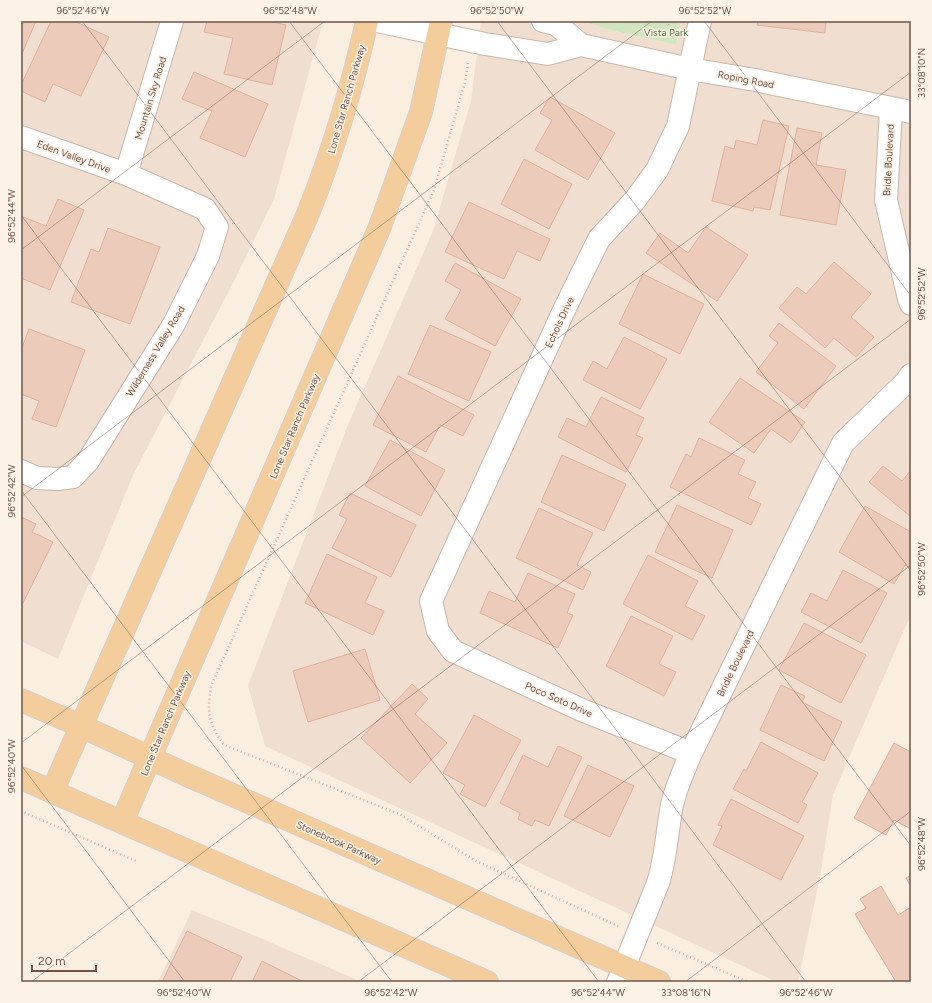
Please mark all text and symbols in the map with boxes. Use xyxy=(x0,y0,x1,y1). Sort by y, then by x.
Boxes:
text: 96°52'46"W xyxy=(56,4,110,17)
text: 96°52'48"W xyxy=(263,4,317,17)
text: 96°52'50"W xyxy=(470,4,524,17)
text: 96°52'52"W xyxy=(679,4,732,17)
park label: Vista Park xyxy=(644,26,688,39)
street label: Lone Star Ranch Parkway xyxy=(325,42,368,155)
text: 33°08'10"N xyxy=(915,48,928,98)
street label: Mountain Sky Road xyxy=(132,55,169,141)
street label: Roping Road xyxy=(717,68,775,91)
street label: Bridle Boulevard xyxy=(880,123,897,196)
street label: Eden Valley Drive xyxy=(35,137,113,176)
text: 96°52'44"W xyxy=(5,189,18,243)
text: 96°52'52"W xyxy=(915,267,928,320)
street label: Echols Drive xyxy=(542,294,577,350)
street label: Wilderness Valley Road xyxy=(123,303,188,399)
street label: Lone Star Ranch Parkway xyxy=(266,371,323,481)
text: 96°52'42"W xyxy=(5,464,18,517)
text: 96°52'50"W xyxy=(915,542,928,596)
street label: Bridle Boulevard xyxy=(714,628,757,699)
street label: Lone Star Ranch Parkway xyxy=(137,668,194,778)
street label: Poco Soto Drive xyxy=(523,679,595,720)
text: 96°52'40"W xyxy=(5,739,18,793)
text: 96°52'48"W xyxy=(915,817,928,871)
street label: Stonebrook Parkway xyxy=(294,818,384,867)
scale bar xyxy=(32,947,96,973)
text: 20 m xyxy=(38,954,66,968)
text: 96°52'40"W xyxy=(157,986,211,999)
text: 96°52'42"W xyxy=(365,986,418,999)
text: 96°52'44"W xyxy=(571,986,625,999)
text: 33°08'16"N xyxy=(661,986,711,999)
text: 96°52'46"W xyxy=(779,986,833,999)

